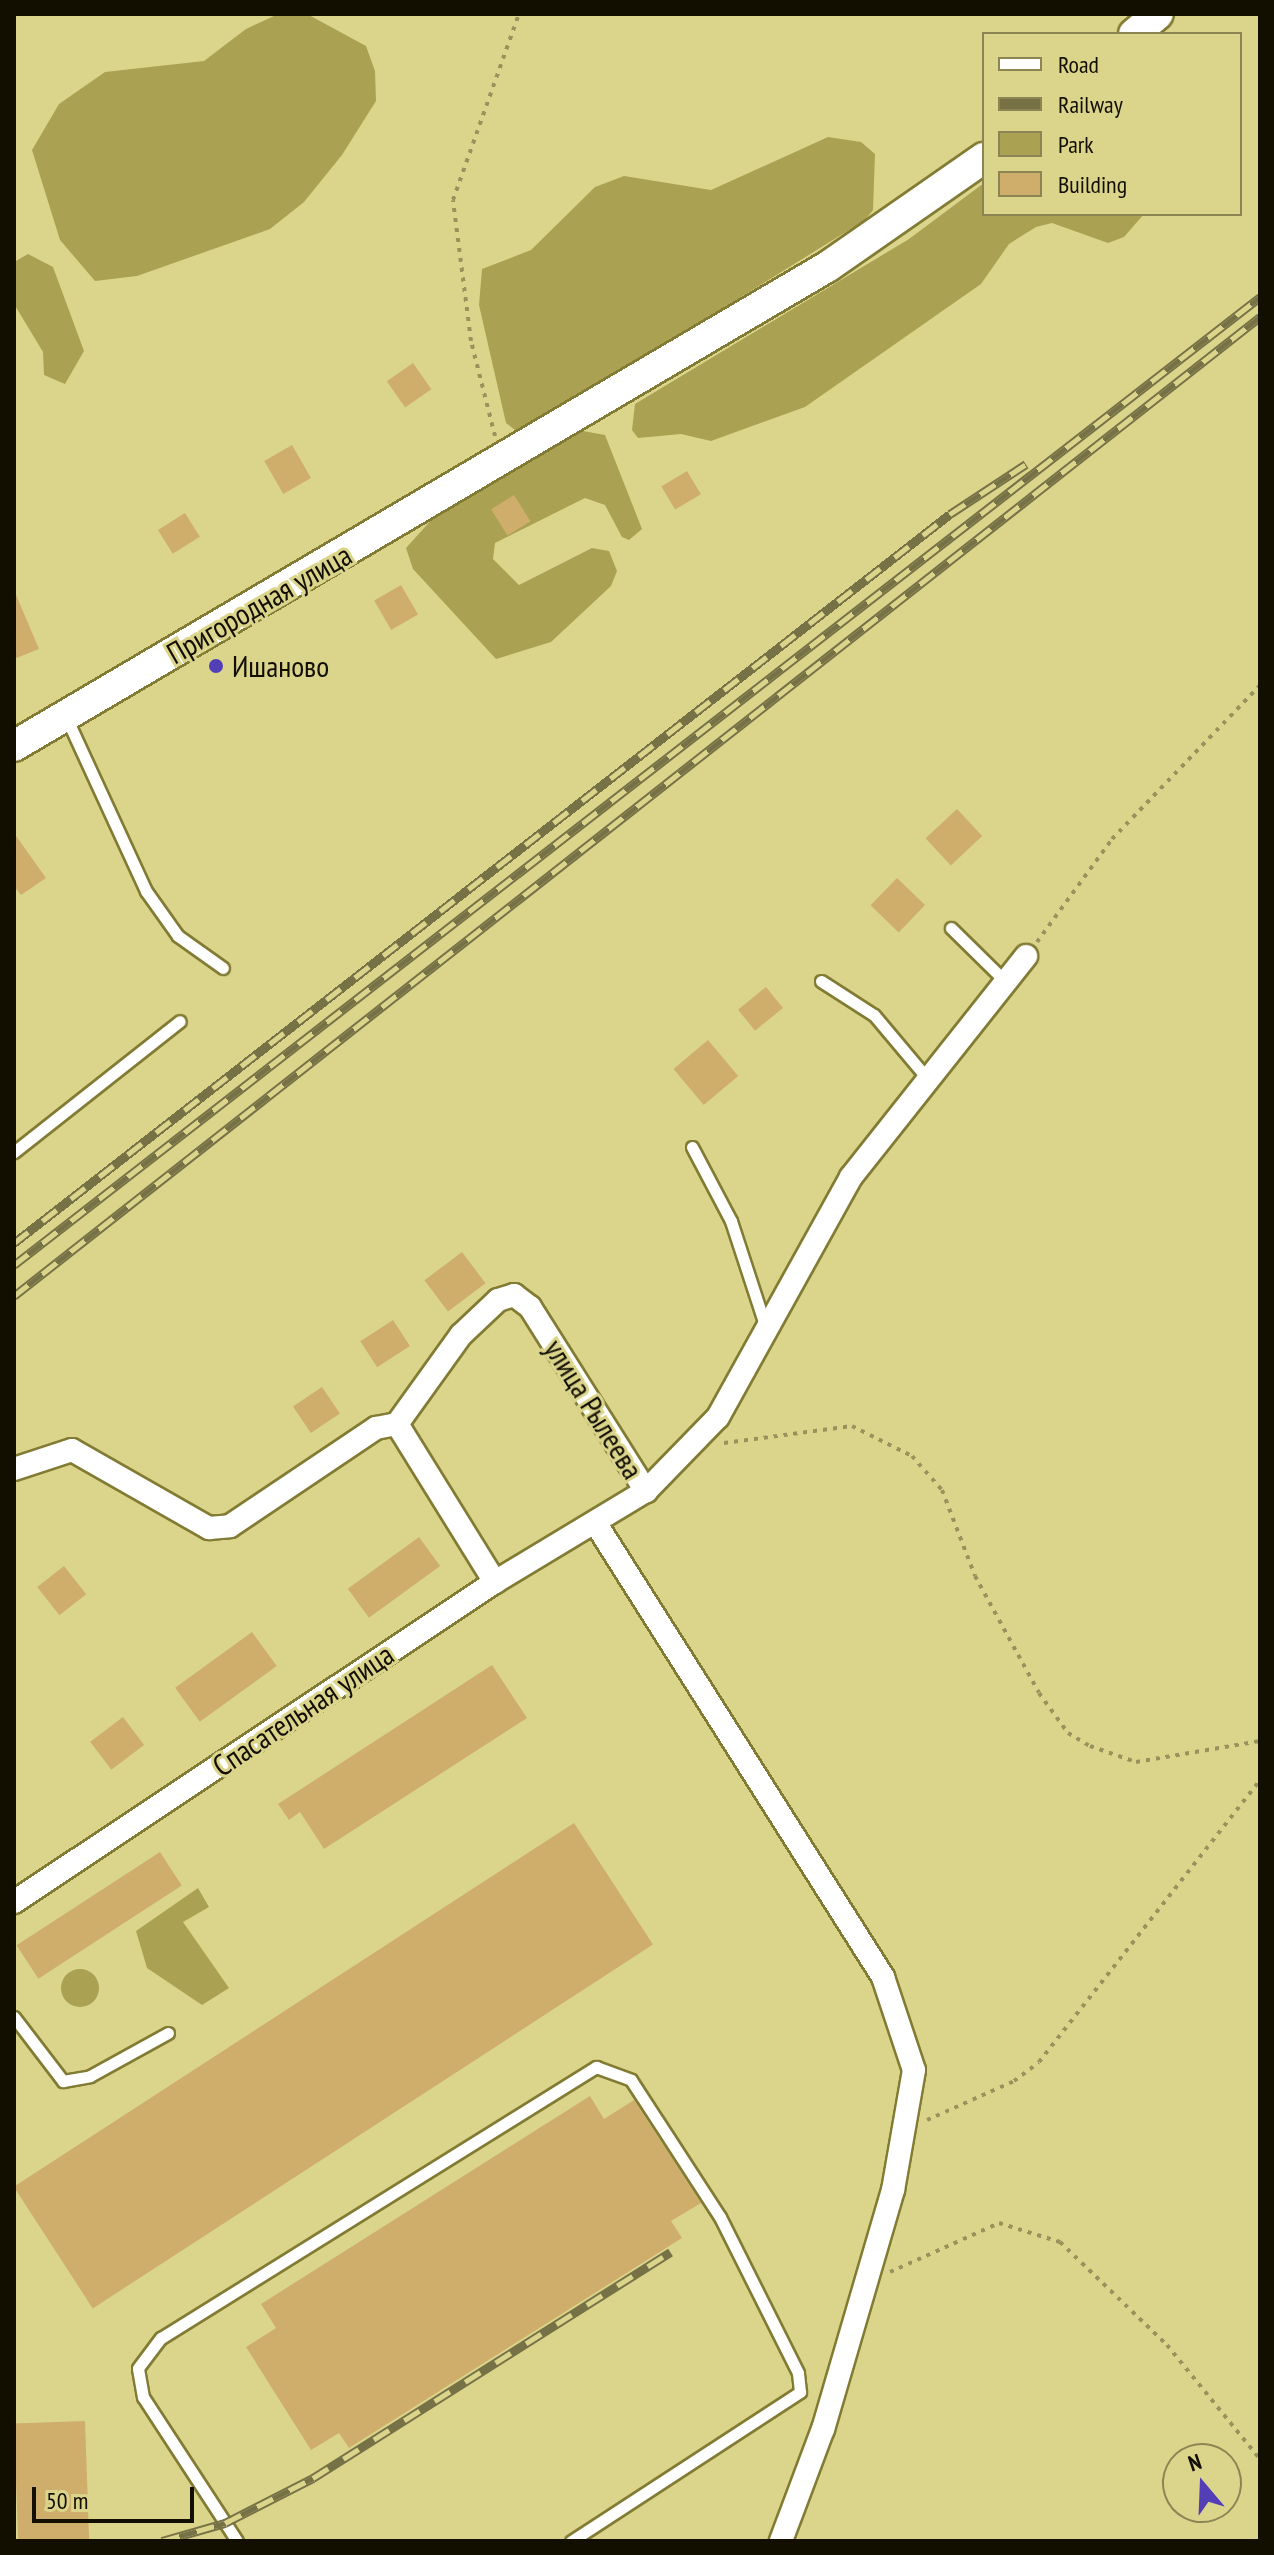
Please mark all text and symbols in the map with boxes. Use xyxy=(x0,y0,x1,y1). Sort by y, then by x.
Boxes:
legend xyxy=(982,32,1242,216)
text: Road xyxy=(1058,49,1099,80)
text: Railway xyxy=(1058,89,1123,120)
text: Park xyxy=(1058,129,1094,160)
text: Building xyxy=(1058,169,1127,200)
street label: Пригородная улица xyxy=(160,537,358,671)
place label: Ишаново xyxy=(232,648,329,684)
marker: Ишаново xyxy=(207,657,225,675)
street label: улица Рылеева xyxy=(537,1333,651,1485)
street label: Спасательная улица xyxy=(206,1636,400,1784)
north arrow xyxy=(1162,2443,1242,2523)
text: N xyxy=(1185,2447,1205,2477)
scale bar xyxy=(36,2471,198,2521)
text: 50 m xyxy=(46,2485,88,2516)

